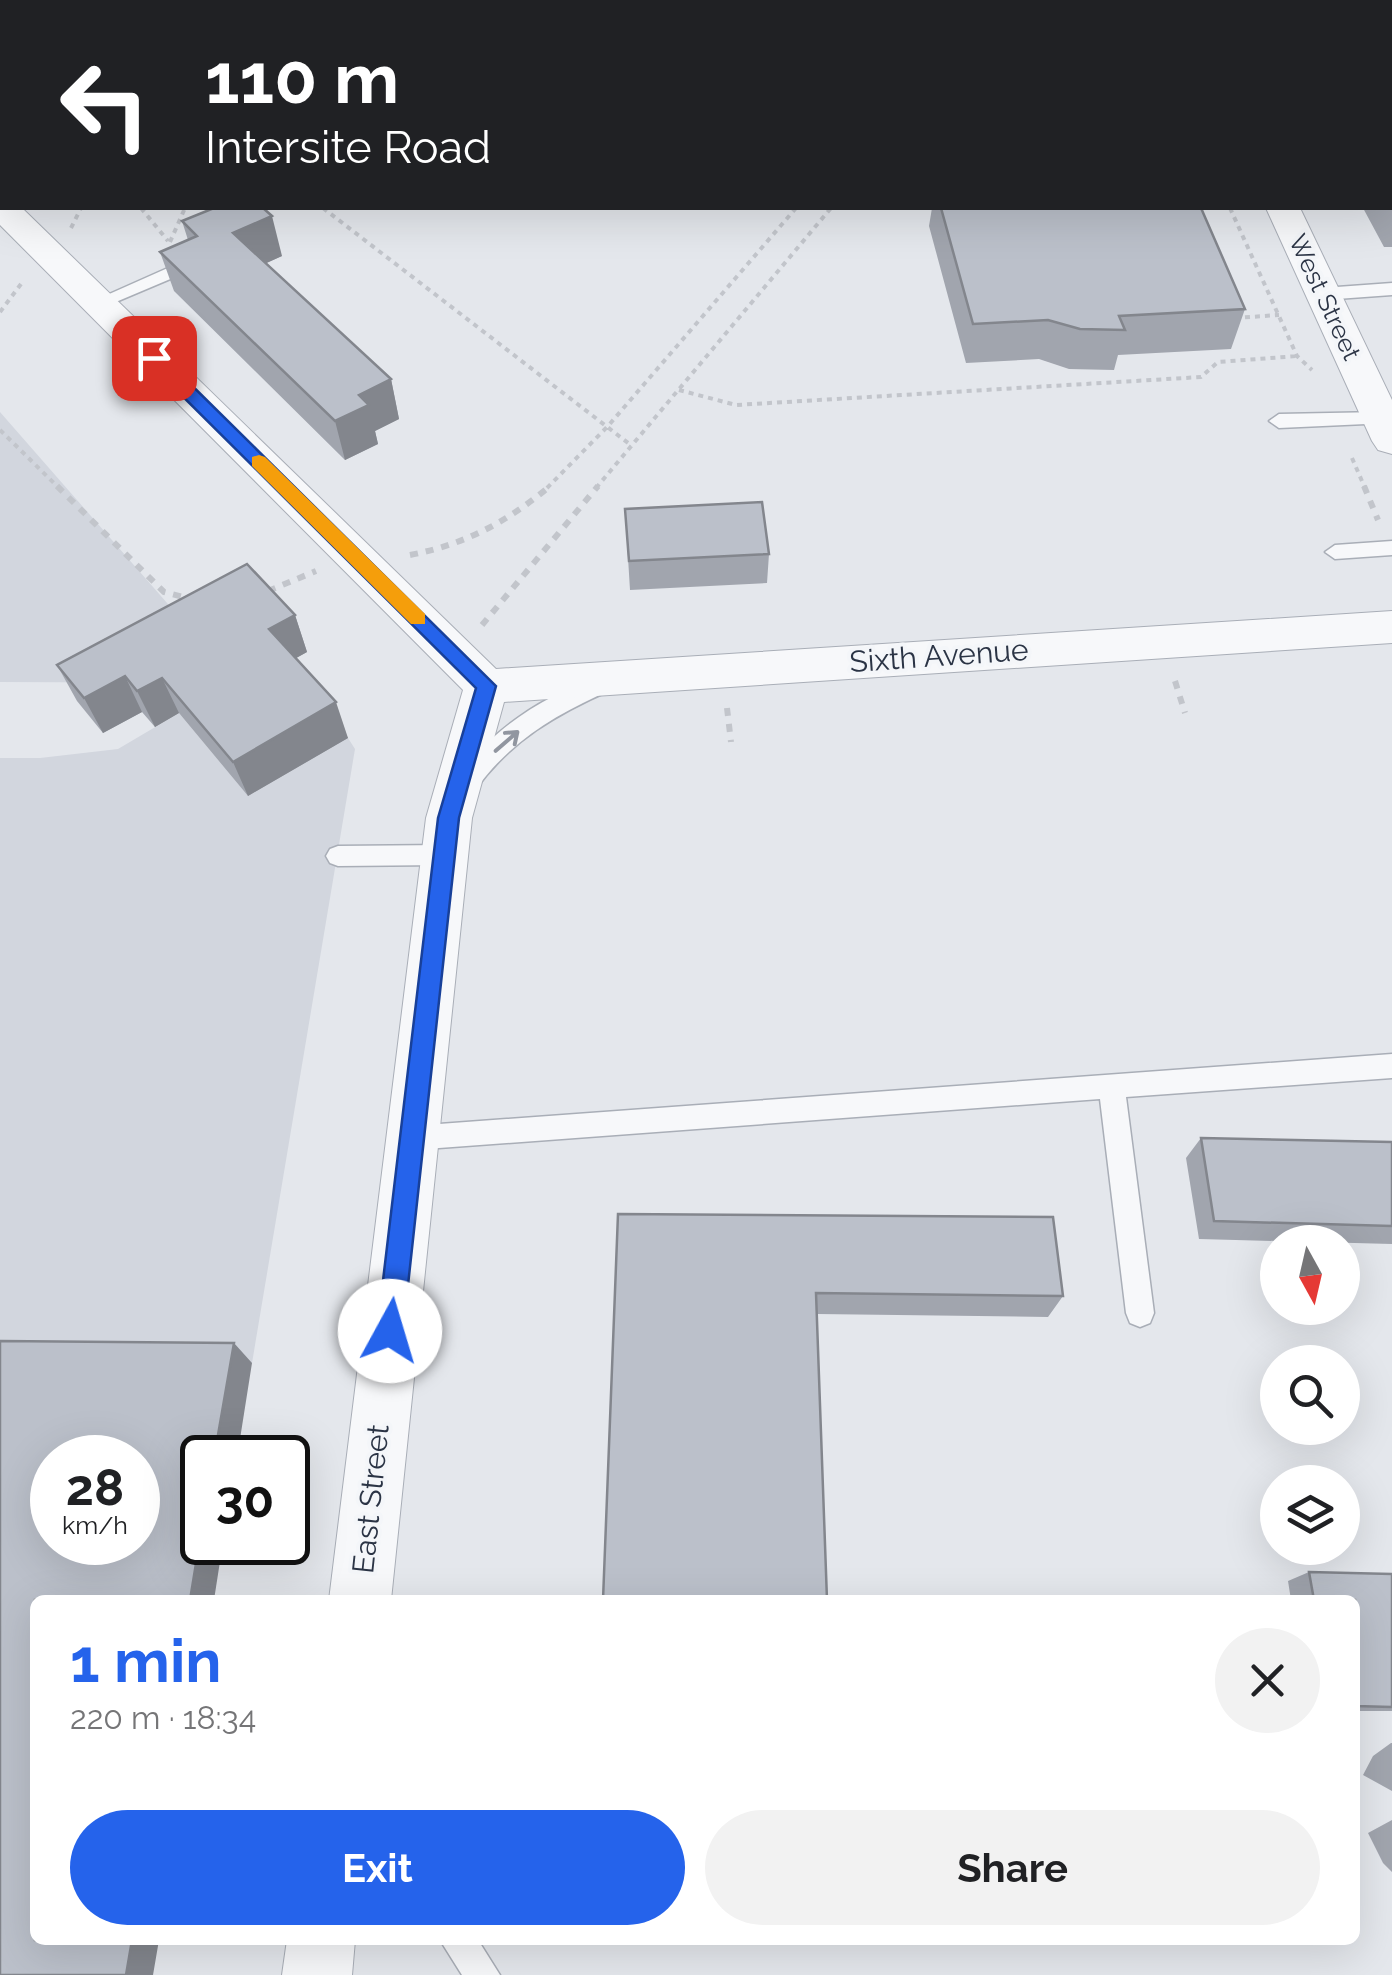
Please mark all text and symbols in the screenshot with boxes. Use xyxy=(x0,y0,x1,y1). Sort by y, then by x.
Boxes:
text: 110 m xyxy=(205,37,399,119)
icon: left xyxy=(40,40,170,170)
text: Intersite Road xyxy=(205,121,491,174)
street label: West Street xyxy=(1283,229,1367,365)
pin xyxy=(112,316,197,401)
icon: arrive xyxy=(127,331,182,386)
street label: Sixth Avenue xyxy=(848,632,1030,679)
one-way arrow xyxy=(494,730,519,753)
north arrow xyxy=(1260,1225,1360,1325)
map controls xyxy=(1260,1225,1360,1565)
position arrow xyxy=(338,1279,442,1383)
button: search xyxy=(1260,1345,1360,1445)
street label: East Street xyxy=(345,1423,396,1575)
speed limit sign: 30 xyxy=(180,1435,310,1565)
text: 28 xyxy=(66,1458,124,1517)
button: layers xyxy=(1260,1465,1360,1565)
text: km/h xyxy=(62,1510,128,1540)
text: 1 min xyxy=(70,1626,221,1696)
button: close xyxy=(1215,1628,1320,1733)
text: 220 m · 18:34 xyxy=(70,1699,256,1736)
button: Exit xyxy=(70,1810,685,1925)
button: Share xyxy=(705,1810,1320,1925)

